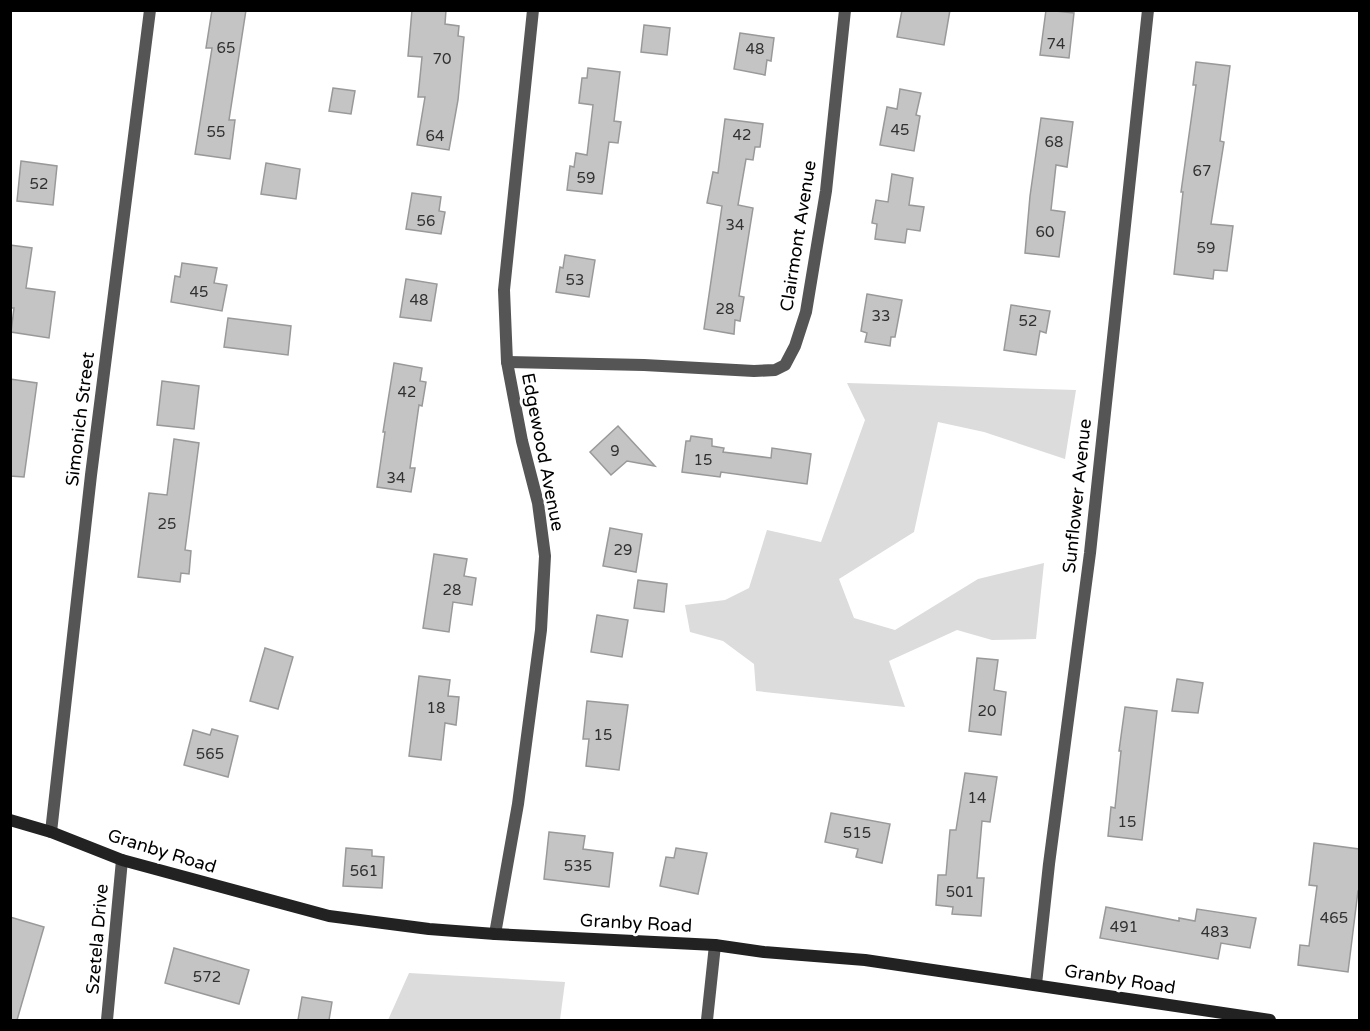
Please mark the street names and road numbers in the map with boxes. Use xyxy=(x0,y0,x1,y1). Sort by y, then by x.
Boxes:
street label: Clairmont Avenue xyxy=(775,159,821,313)
street label: Simonich Street xyxy=(61,351,99,487)
street label: Edgewood Avenue xyxy=(517,371,569,533)
street label: Sunflower Avenue xyxy=(1058,418,1096,574)
street label: Granby Road xyxy=(105,824,219,878)
street label: Szetela Drive xyxy=(81,883,113,995)
street label: Granby Road xyxy=(579,909,693,937)
street label: Granby Road xyxy=(1063,959,1177,999)

